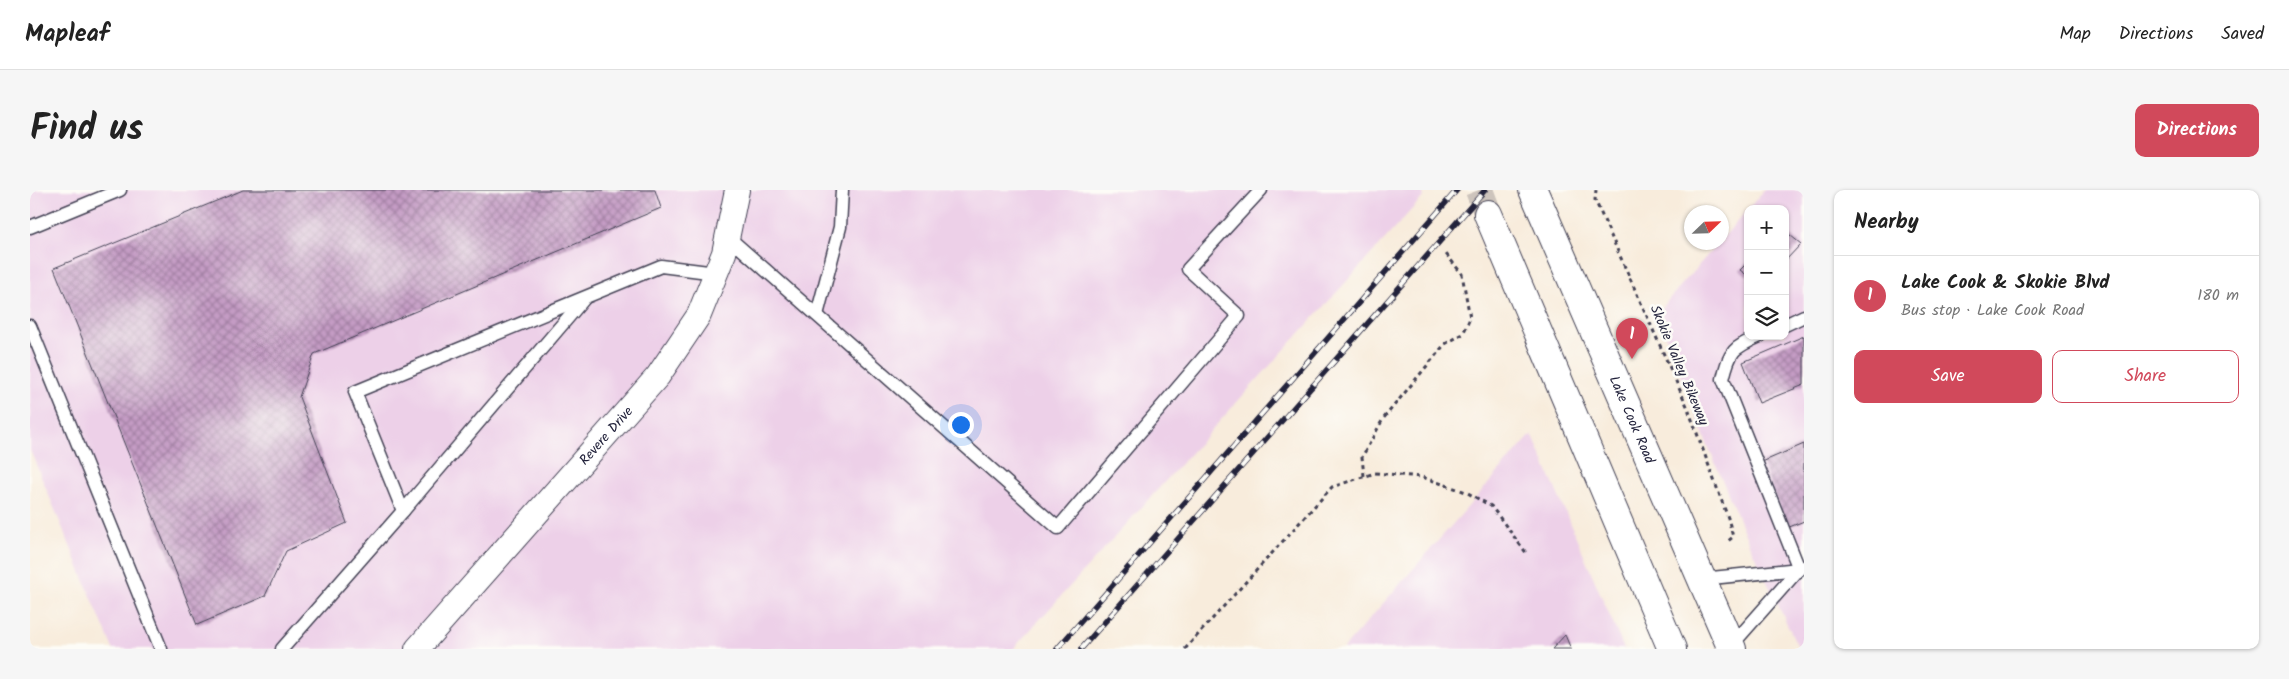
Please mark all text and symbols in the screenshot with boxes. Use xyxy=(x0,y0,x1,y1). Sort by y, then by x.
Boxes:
text: Mapleaf xyxy=(25,15,109,54)
text: Map xyxy=(2059,20,2091,49)
text: Directions xyxy=(2119,20,2193,49)
text: Saved xyxy=(2221,20,2264,49)
text: Find us xyxy=(30,102,143,158)
button: Directions xyxy=(2135,104,2259,157)
north arrow xyxy=(1684,205,1729,250)
map controls xyxy=(1744,205,1789,340)
button: + xyxy=(1744,205,1789,250)
text: Nearby xyxy=(1854,206,1919,239)
button: − xyxy=(1744,250,1789,295)
text: Lake Cook & Skokie Blvd xyxy=(1901,268,2110,298)
text: 1 xyxy=(1868,283,1872,308)
text: 180 m xyxy=(2197,283,2239,308)
button: layers xyxy=(1744,295,1789,340)
text: Bus stop · Lake Cook Road xyxy=(1901,298,2084,323)
street label: Skokie Valley Bikeway xyxy=(1644,302,1715,430)
pin: 1 xyxy=(1616,318,1648,359)
button: Save xyxy=(1854,350,2042,403)
button: Share xyxy=(2052,350,2239,403)
street label: Lake Cook Road xyxy=(1603,372,1661,468)
street label: Revere Drive xyxy=(574,401,639,470)
your location xyxy=(948,412,974,438)

